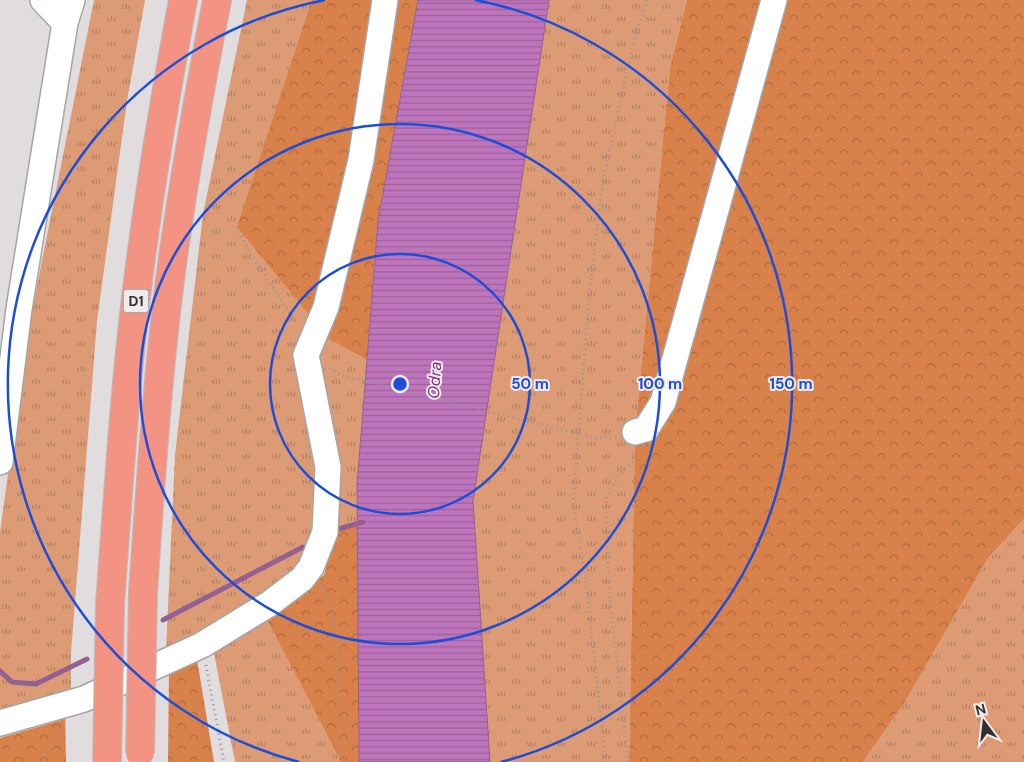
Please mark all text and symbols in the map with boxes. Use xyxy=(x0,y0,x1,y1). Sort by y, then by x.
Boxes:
road number: D1 xyxy=(124,290,148,312)
water label: Odra xyxy=(423,361,446,399)
text: 50 m xyxy=(511,374,549,394)
text: 100 m xyxy=(638,374,682,394)
text: 150 m xyxy=(770,374,813,394)
centre of rings xyxy=(391,375,409,393)
north arrow xyxy=(959,697,1009,747)
text: N xyxy=(973,699,988,719)

